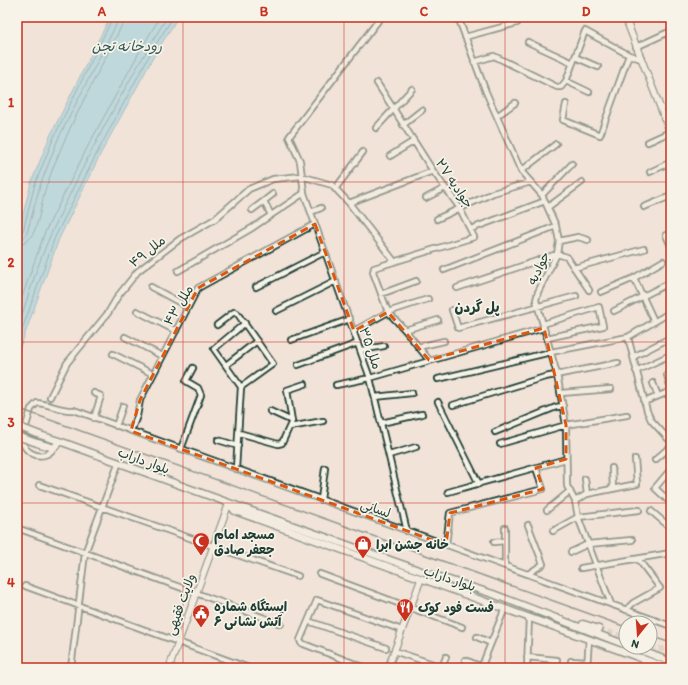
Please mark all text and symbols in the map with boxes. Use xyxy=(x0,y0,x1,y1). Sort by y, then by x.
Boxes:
text: A xyxy=(97,4,107,19)
text: B xyxy=(260,4,269,19)
text: C xyxy=(420,4,429,19)
text: D xyxy=(582,4,591,19)
water label: رودخانه تجن xyxy=(92,38,163,55)
text: 1 xyxy=(8,95,14,110)
street label: جوادیه ۲۷ xyxy=(432,156,477,211)
street label: ملل ۴۹ xyxy=(126,232,168,270)
street label: جوادیه xyxy=(524,249,554,288)
text: 2 xyxy=(8,255,15,270)
street label: ملل ۴۳ xyxy=(161,282,196,328)
district label: پل گردن xyxy=(455,298,499,316)
street label: ملل ۳۵ xyxy=(356,325,385,371)
text: 3 xyxy=(7,415,15,430)
street label: بلوار داراب xyxy=(116,444,172,478)
street label: لسانی xyxy=(358,496,393,523)
place label: مسجد امام جعفر صادق xyxy=(214,527,275,557)
mosque icon: مسجد امام جعفر صادق xyxy=(191,531,211,556)
shop icon: خانه جشن ابرا xyxy=(353,534,373,559)
place label: خانه جشن ابرا xyxy=(376,537,449,553)
street label: بلوار داراب xyxy=(422,563,478,595)
street label: ولایت فقیهی xyxy=(162,571,200,638)
text: 4 xyxy=(7,575,15,590)
restaurant icon: فست فود کوک xyxy=(395,597,415,622)
place label: ایستگاه شماره ۶ آتش نشانی xyxy=(214,598,287,630)
place label: فست فود کوک xyxy=(418,600,494,616)
public building icon: ایستگاه شماره ۶ آتش نشانی xyxy=(191,603,211,628)
north arrow xyxy=(618,615,658,655)
text: N xyxy=(630,637,641,651)

